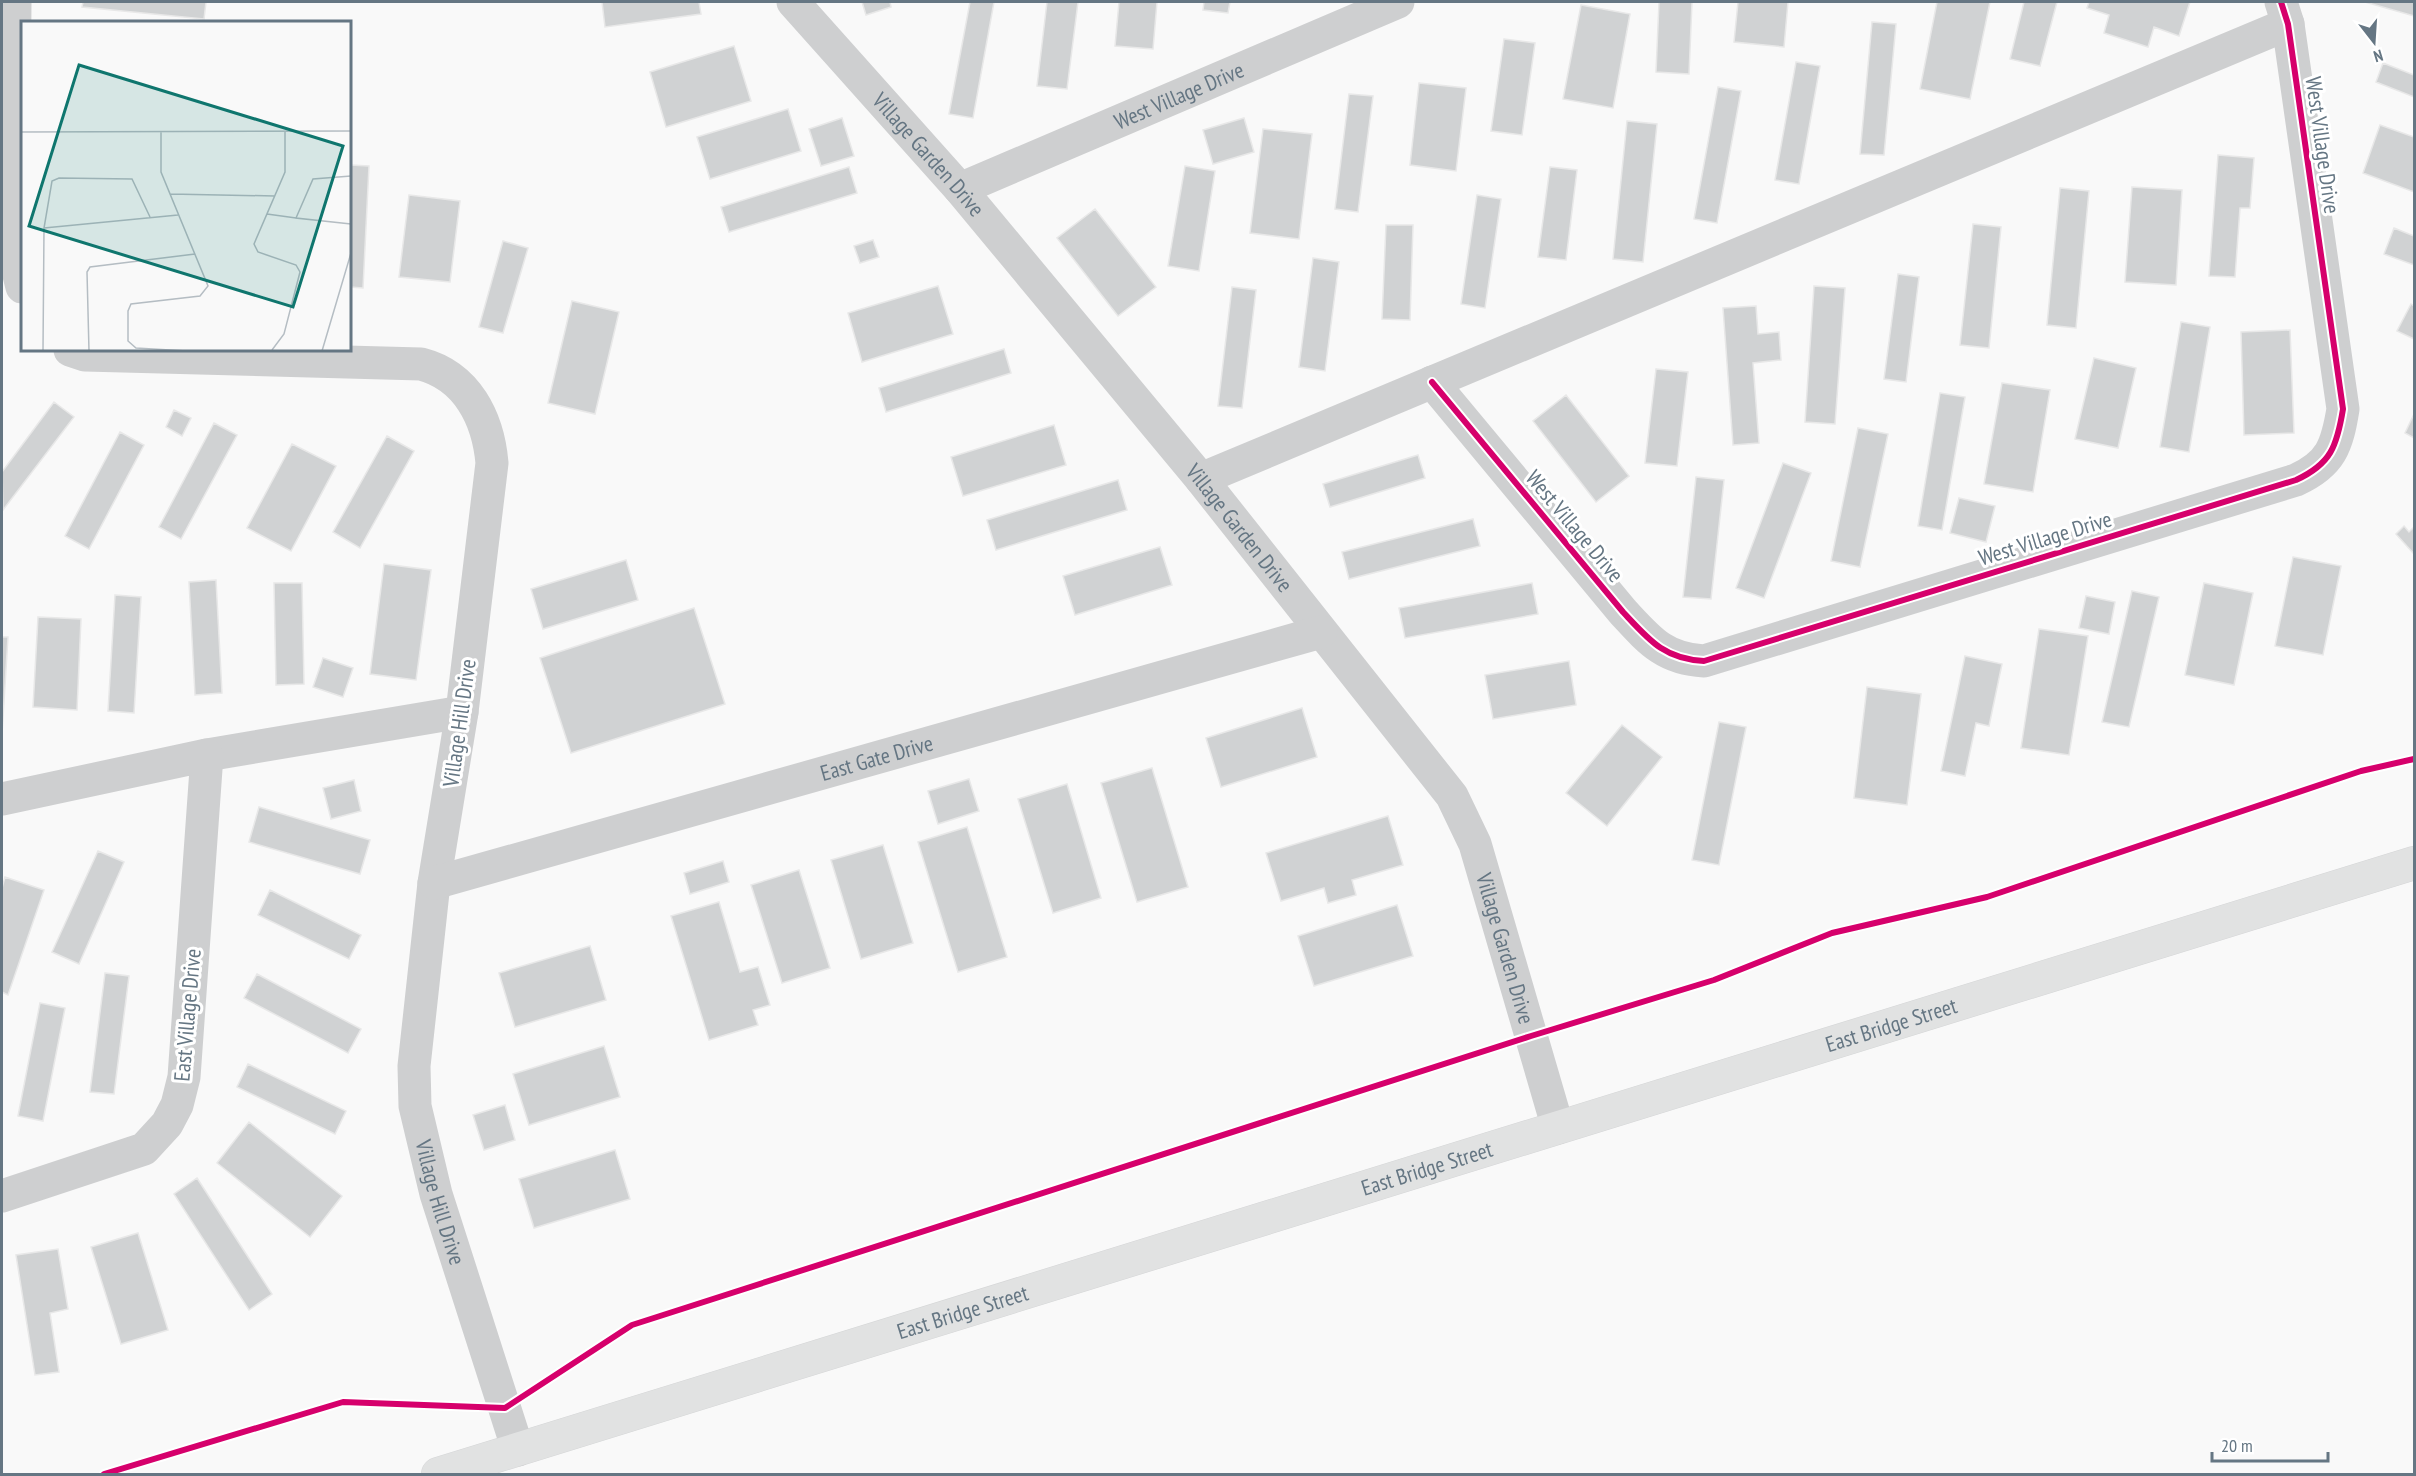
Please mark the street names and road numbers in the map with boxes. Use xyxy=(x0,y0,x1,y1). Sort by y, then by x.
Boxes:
street label: West Village Drive xyxy=(1110,56,1248,136)
street label: West Village Drive xyxy=(2300,75,2346,215)
street label: Village Garden Drive xyxy=(866,86,991,222)
street label: Village Garden Drive xyxy=(1180,457,1299,598)
street label: West Village Drive xyxy=(1520,464,1630,588)
street label: West Village Drive xyxy=(1975,504,2115,572)
street label: Village Hill Drive xyxy=(436,657,482,790)
street label: East Gate Drive xyxy=(817,729,936,787)
street label: Village Garden Drive xyxy=(1470,869,1541,1027)
street label: East Village Drive xyxy=(167,947,207,1083)
street label: East Bridge Street xyxy=(1822,991,1960,1058)
street label: East Bridge Street xyxy=(1358,1135,1496,1202)
street label: Village Hill Drive xyxy=(409,1136,472,1268)
street label: East Bridge Street xyxy=(893,1278,1032,1345)

